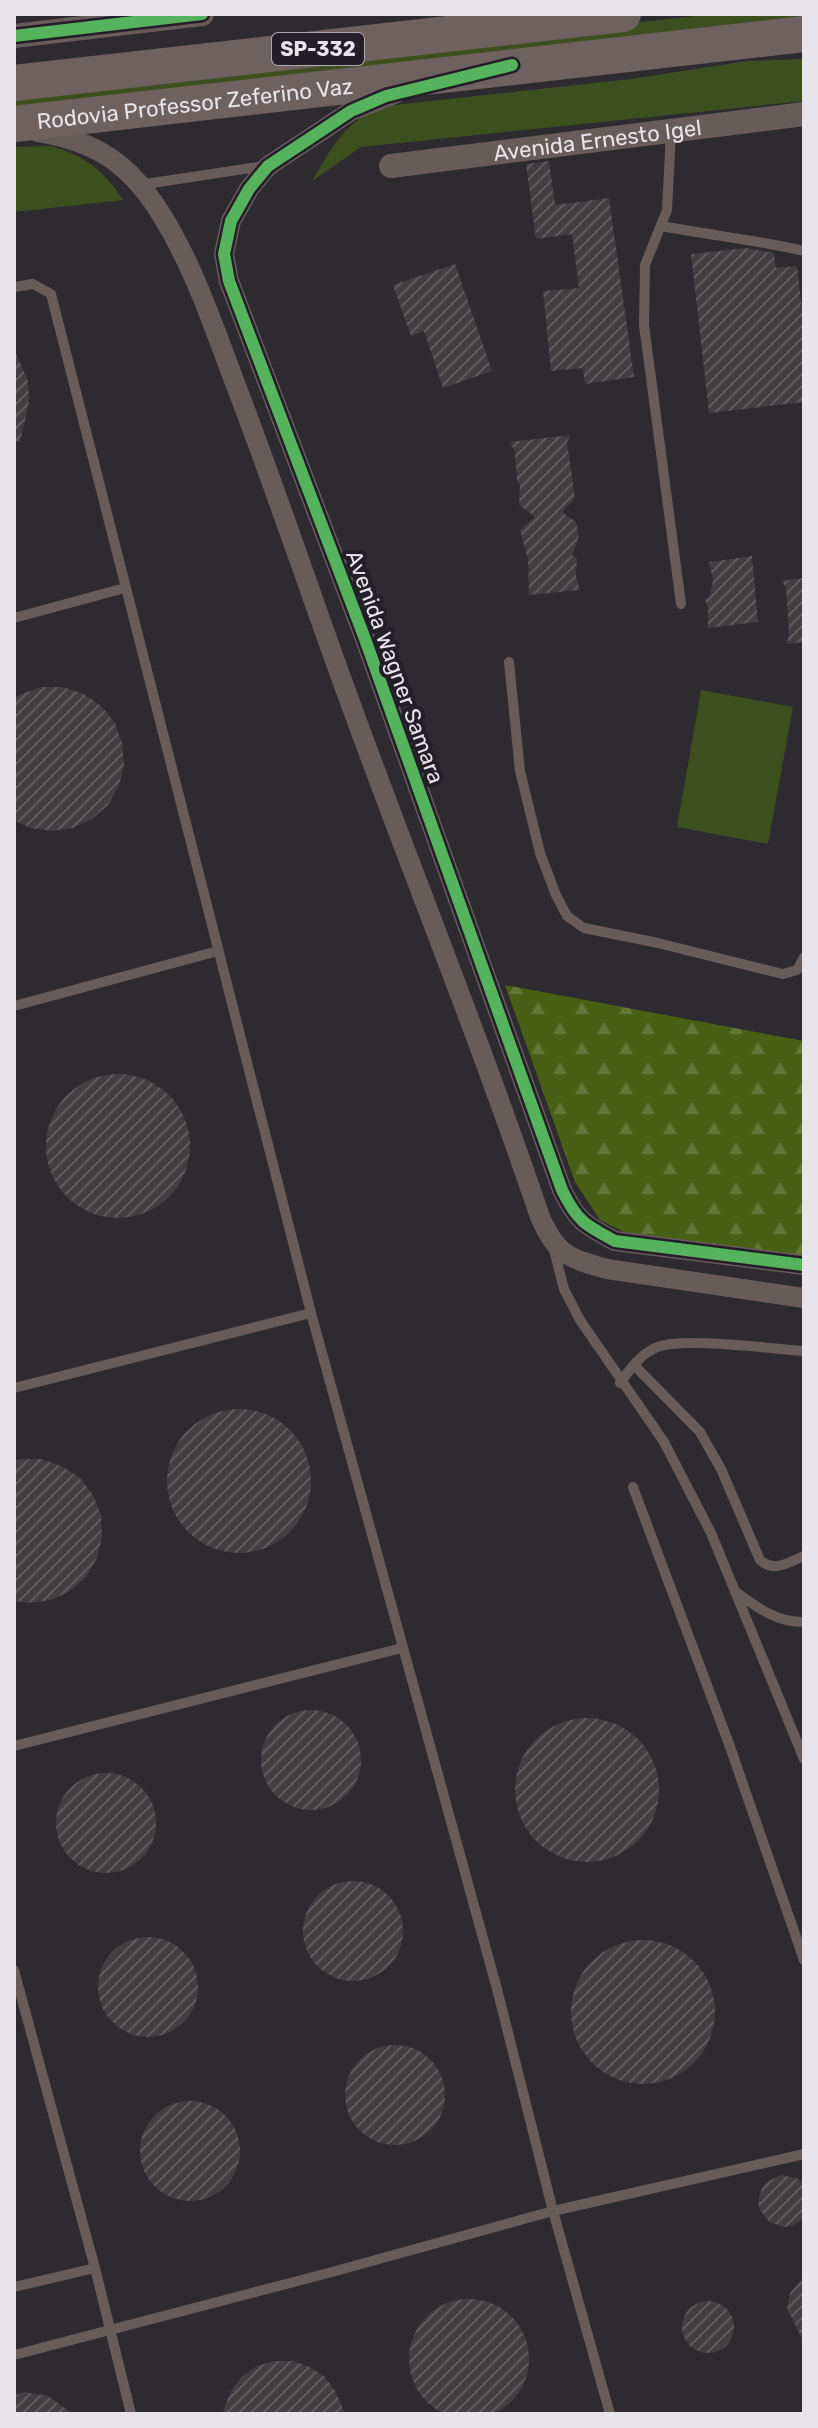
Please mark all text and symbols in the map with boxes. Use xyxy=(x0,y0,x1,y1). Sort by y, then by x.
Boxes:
road number: SP-332 xyxy=(272,33,364,65)
street label: Rodovia Professor Zeferino Vaz xyxy=(35,72,354,135)
street label: Avenida Ernesto Igel xyxy=(492,114,703,167)
street label: Avenida Wagner Samara xyxy=(340,547,450,787)

